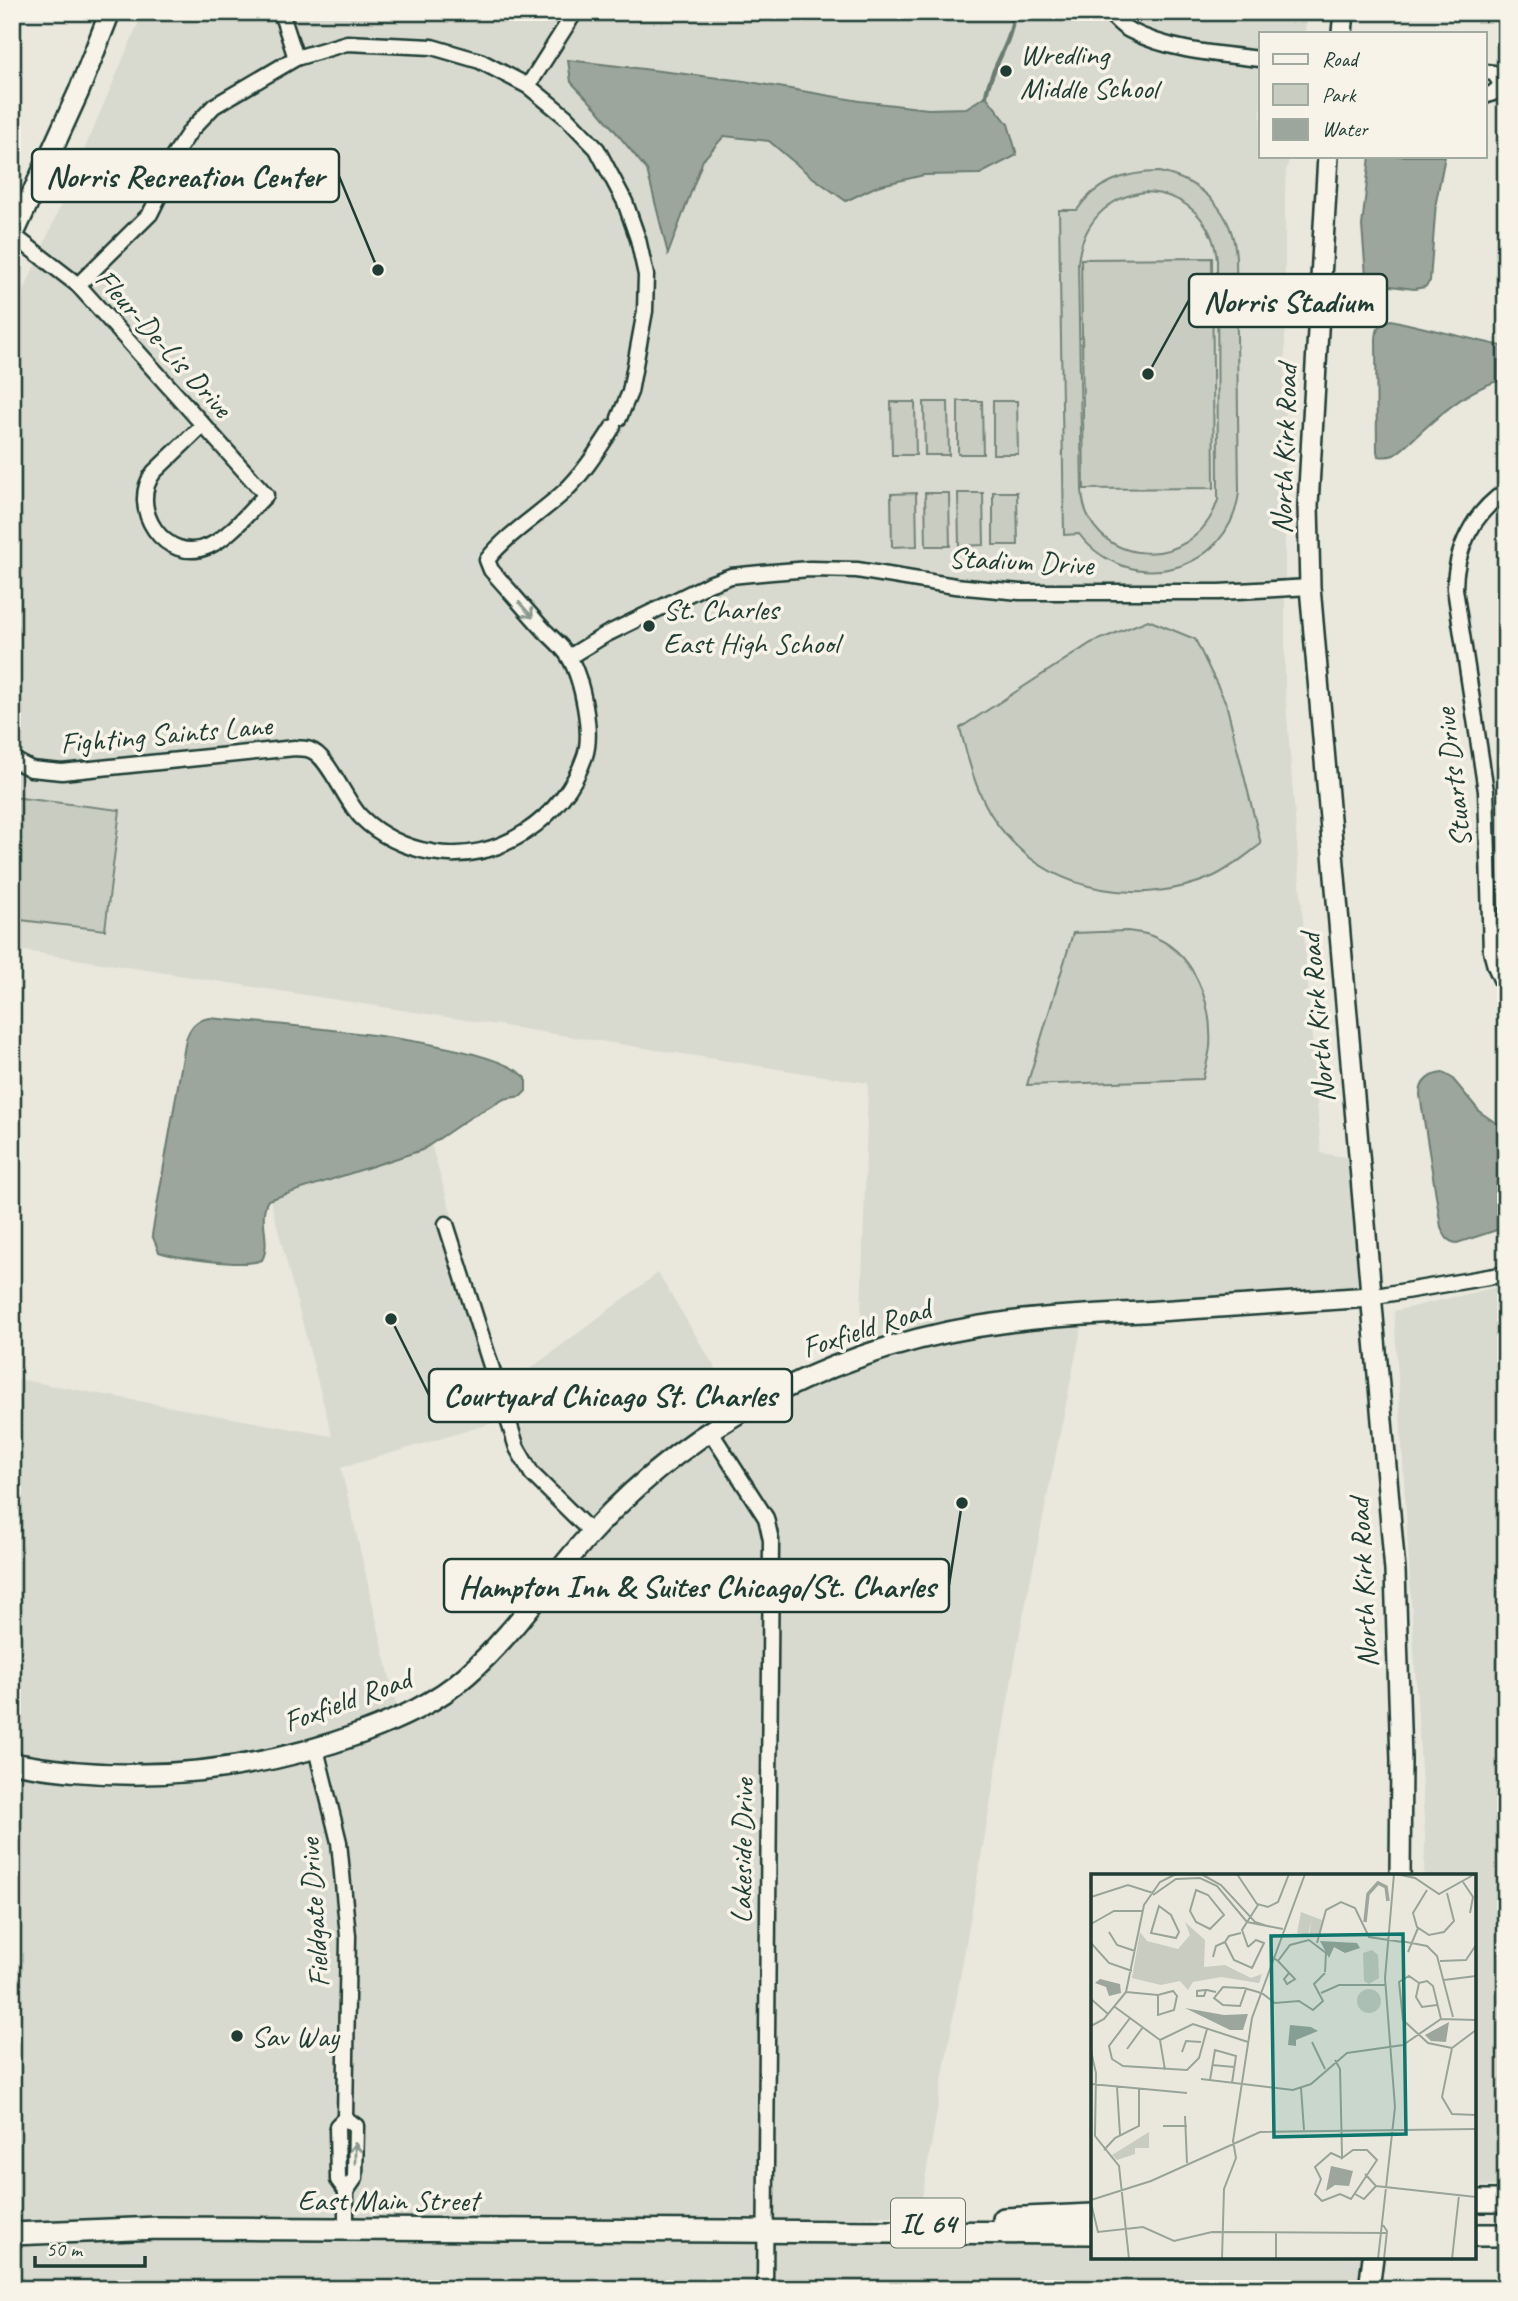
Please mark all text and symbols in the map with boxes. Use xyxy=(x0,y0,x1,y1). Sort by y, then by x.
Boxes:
legend xyxy=(1259,32,1486,158)
place label: Wredling Middle School xyxy=(1020,35,1163,107)
text: Road xyxy=(1322,46,1361,72)
marker: Wredling Middle School xyxy=(998,63,1014,79)
text: Park xyxy=(1322,82,1357,108)
text: Water xyxy=(1322,116,1369,142)
callout: Norris Recreation Center xyxy=(32,149,339,202)
text: Norris Recreation Center xyxy=(46,156,328,197)
street label: Fleur-De-Lis Drive xyxy=(87,261,242,427)
callout: Norris Stadium xyxy=(1189,274,1387,327)
text: Norris Stadium xyxy=(1203,281,1374,322)
street label: North Kirk Road xyxy=(1262,359,1306,534)
street label: Stadium Drive xyxy=(948,538,1096,584)
place label: St. Charles East High School xyxy=(663,590,844,662)
one-way arrow xyxy=(518,600,534,618)
marker: St. Charles East High School xyxy=(641,618,657,634)
street label: Stuarts Drive xyxy=(1425,704,1480,850)
street label: Fighting Saints Lane xyxy=(59,706,276,762)
street label: North Kirk Road xyxy=(1290,928,1343,1104)
street label: Foxfield Road xyxy=(797,1288,939,1367)
callout: Courtyard Chicago St. Charles xyxy=(429,1369,792,1422)
text: Courtyard Chicago St. Charles xyxy=(443,1375,780,1416)
street label: North Kirk Road xyxy=(1339,1493,1386,1669)
callout: Hampton Inn & Suites Chicago/St. Charles xyxy=(444,1559,949,1612)
text: Hampton Inn & Suites Chicago/St. Charles xyxy=(459,1566,938,1607)
street label: Foxfield Road xyxy=(278,1658,420,1741)
street label: Lakeside Drive xyxy=(722,1776,762,1924)
street label: Fieldgate Drive xyxy=(290,1835,338,1989)
inset map xyxy=(1091,1874,1476,2259)
place label: Sav Way xyxy=(251,2017,341,2055)
marker: Sav Way xyxy=(229,2028,245,2044)
one-way arrow xyxy=(348,2142,362,2165)
street label: East Main Street xyxy=(297,2181,483,2219)
road number: IL 64 xyxy=(891,2198,965,2248)
scale bar xyxy=(35,2224,145,2268)
text: 50 m xyxy=(46,2236,84,2262)

